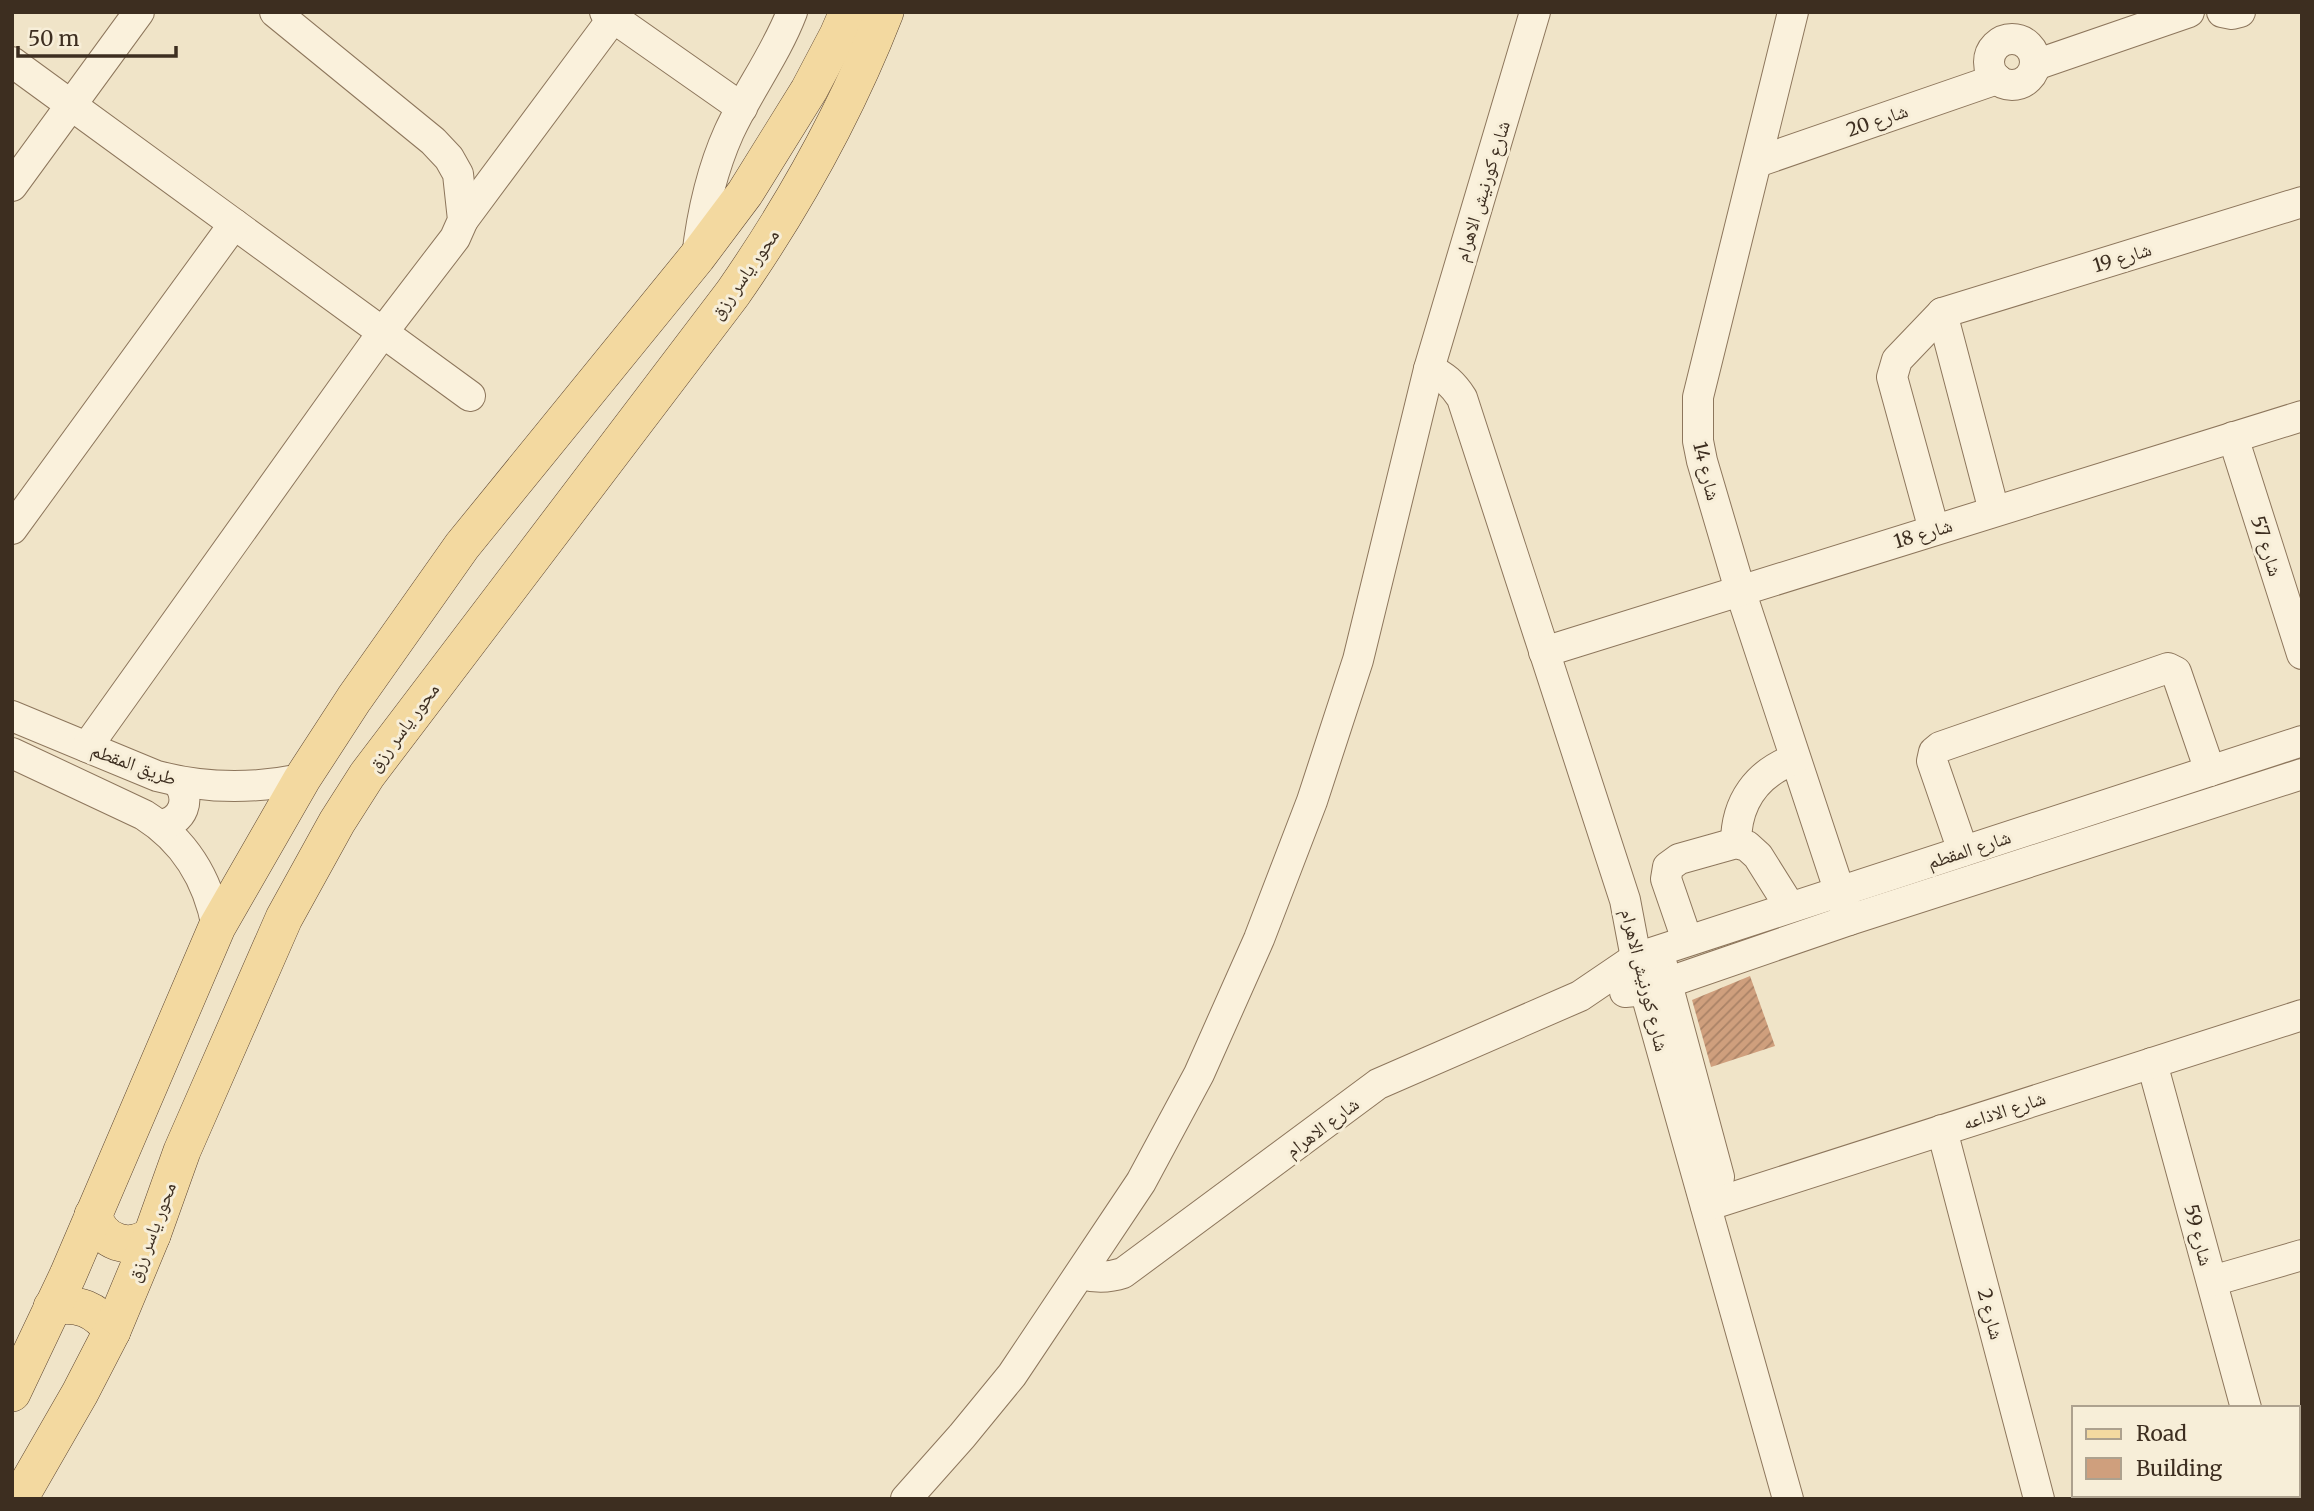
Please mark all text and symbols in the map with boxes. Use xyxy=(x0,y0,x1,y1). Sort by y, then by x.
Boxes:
scale bar xyxy=(18,14,175,58)
text: 50 m xyxy=(28,25,79,52)
street label: شارع 20 xyxy=(1843,98,1911,142)
street label: شارع كورنيش الاهرام xyxy=(1449,118,1517,265)
street label: محور ياسر رزق xyxy=(704,224,784,324)
street label: شارع 19 xyxy=(2090,237,2154,277)
street label: شارع 14 xyxy=(1688,439,1726,503)
street label: شارع 18 xyxy=(1891,513,1955,553)
street label: شارع 57 xyxy=(2246,513,2288,579)
street label: محور ياسر رزق xyxy=(362,678,444,776)
street label: طريق المقطم xyxy=(88,737,180,791)
street label: شارع المقطم xyxy=(1924,824,2014,875)
street label: شارع كورنيش الاهرام xyxy=(1614,906,1674,1054)
street label: شارع الاذاعه xyxy=(1960,1085,2048,1135)
street label: شارع الاهرام xyxy=(1280,1091,1365,1164)
street label: محور ياسر رزق xyxy=(121,1179,181,1285)
street label: شارع 59 xyxy=(2179,1202,2219,1268)
street label: شارع 2 xyxy=(1973,1286,2009,1342)
legend xyxy=(2072,1406,2300,1497)
text: Road xyxy=(2136,1420,2187,1447)
text: Building xyxy=(2136,1455,2223,1482)

